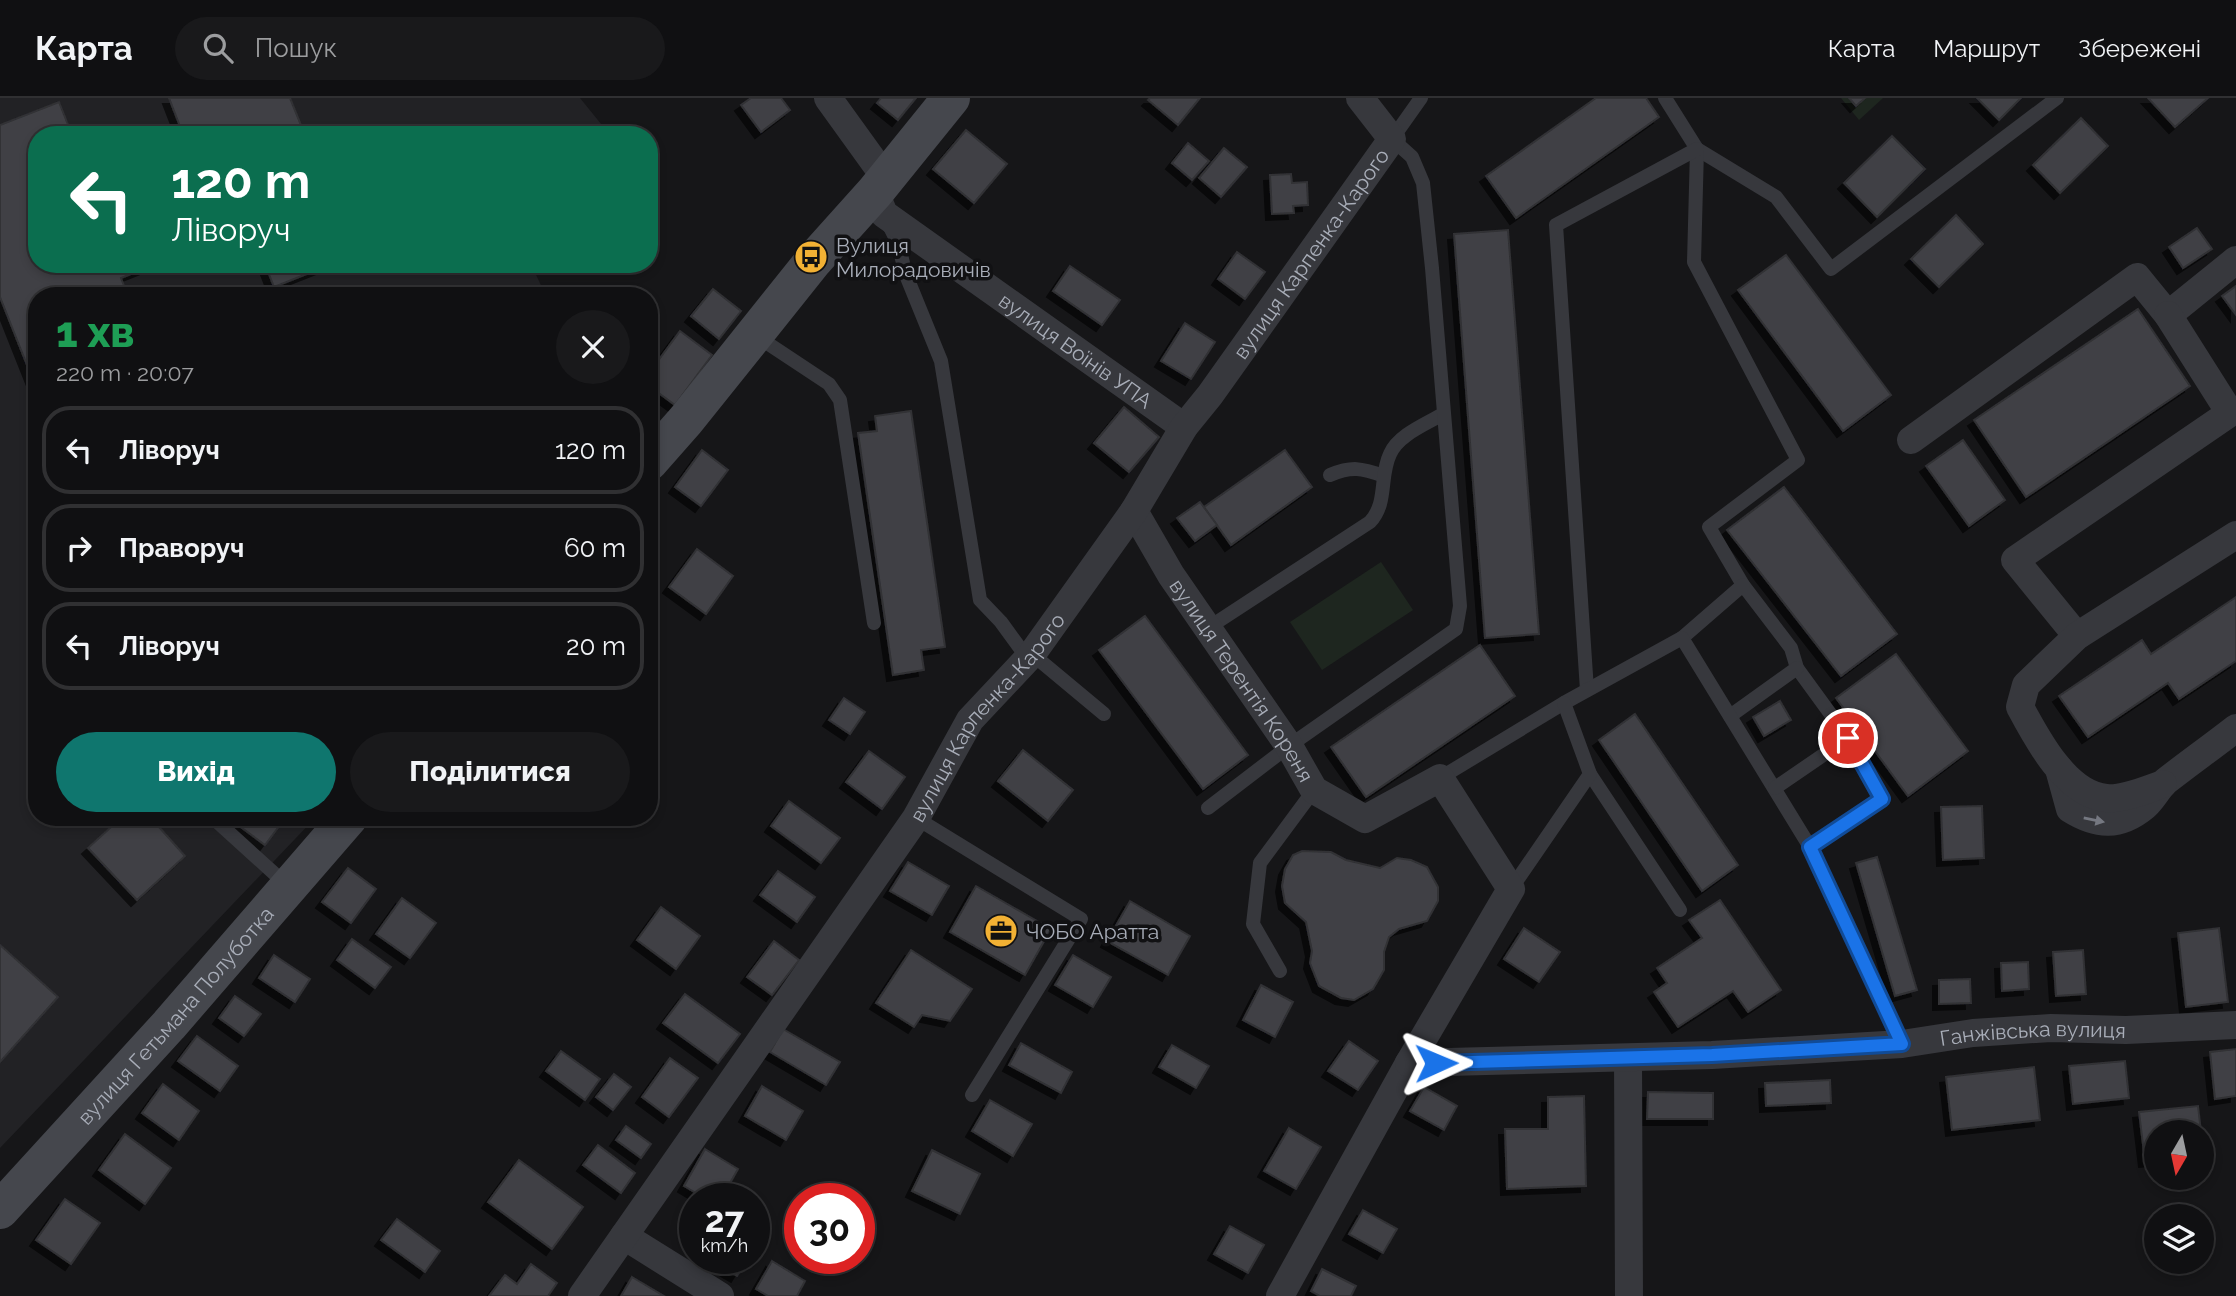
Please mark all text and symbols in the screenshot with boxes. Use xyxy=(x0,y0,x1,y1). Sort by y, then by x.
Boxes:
search box xyxy=(175,17,665,80)
text: Карта xyxy=(35,29,133,68)
icon: search xyxy=(199,29,237,67)
text: Пошук xyxy=(255,33,337,63)
text: Карта xyxy=(1828,34,1895,63)
text: Маршрут xyxy=(1933,34,2040,63)
text: Збережені xyxy=(2078,34,2201,63)
street label: вулиця Карпенка-Карого xyxy=(1227,143,1394,363)
text: 120 m xyxy=(171,152,310,209)
icon: left xyxy=(56,154,147,245)
text: Ліворуч xyxy=(171,211,290,248)
place label: Вулиця Милорадовичів xyxy=(836,233,991,282)
bus stop icon: Вулиця Милорадовичів xyxy=(792,238,830,276)
street label: вулиця Воїнів УПА xyxy=(994,287,1157,413)
text: 1 хв xyxy=(56,308,135,357)
button: close xyxy=(556,310,630,384)
text: 220 m · 20:07 xyxy=(56,359,194,386)
icon: left xyxy=(60,431,98,469)
text: Ліворуч xyxy=(119,435,220,465)
text: 120 m xyxy=(555,435,626,465)
icon: right xyxy=(60,529,98,567)
text: Праворуч xyxy=(119,533,244,563)
text: 60 m xyxy=(564,533,626,563)
street label: вулиця Терентія Кореня xyxy=(1165,574,1319,786)
street label: вулиця Карпенка-Карого xyxy=(904,608,1070,826)
icon: left xyxy=(60,627,98,665)
text: Ліворуч xyxy=(119,631,220,661)
text: 20 m xyxy=(566,631,626,661)
pin xyxy=(1818,708,1878,768)
icon: arrive xyxy=(1829,719,1867,757)
button: Вихід xyxy=(56,732,336,812)
button: Поділитися xyxy=(350,732,630,812)
one-way arrow xyxy=(2083,814,2105,825)
street label: вулиця Гетьмана Полуботка xyxy=(72,901,278,1129)
office icon: ЧОБО Аратта xyxy=(982,912,1020,950)
place label: ЧОБО Аратта xyxy=(1026,919,1159,944)
street label: Ганжівська вулиця xyxy=(1938,1015,2126,1050)
position arrow xyxy=(1399,1026,1473,1100)
north arrow xyxy=(2144,1120,2214,1190)
map controls xyxy=(2144,1120,2214,1274)
speed limit sign: 30 xyxy=(784,1183,875,1274)
text: 27 xyxy=(705,1199,744,1240)
button: layers xyxy=(2144,1204,2214,1274)
text: km/h xyxy=(701,1235,748,1256)

